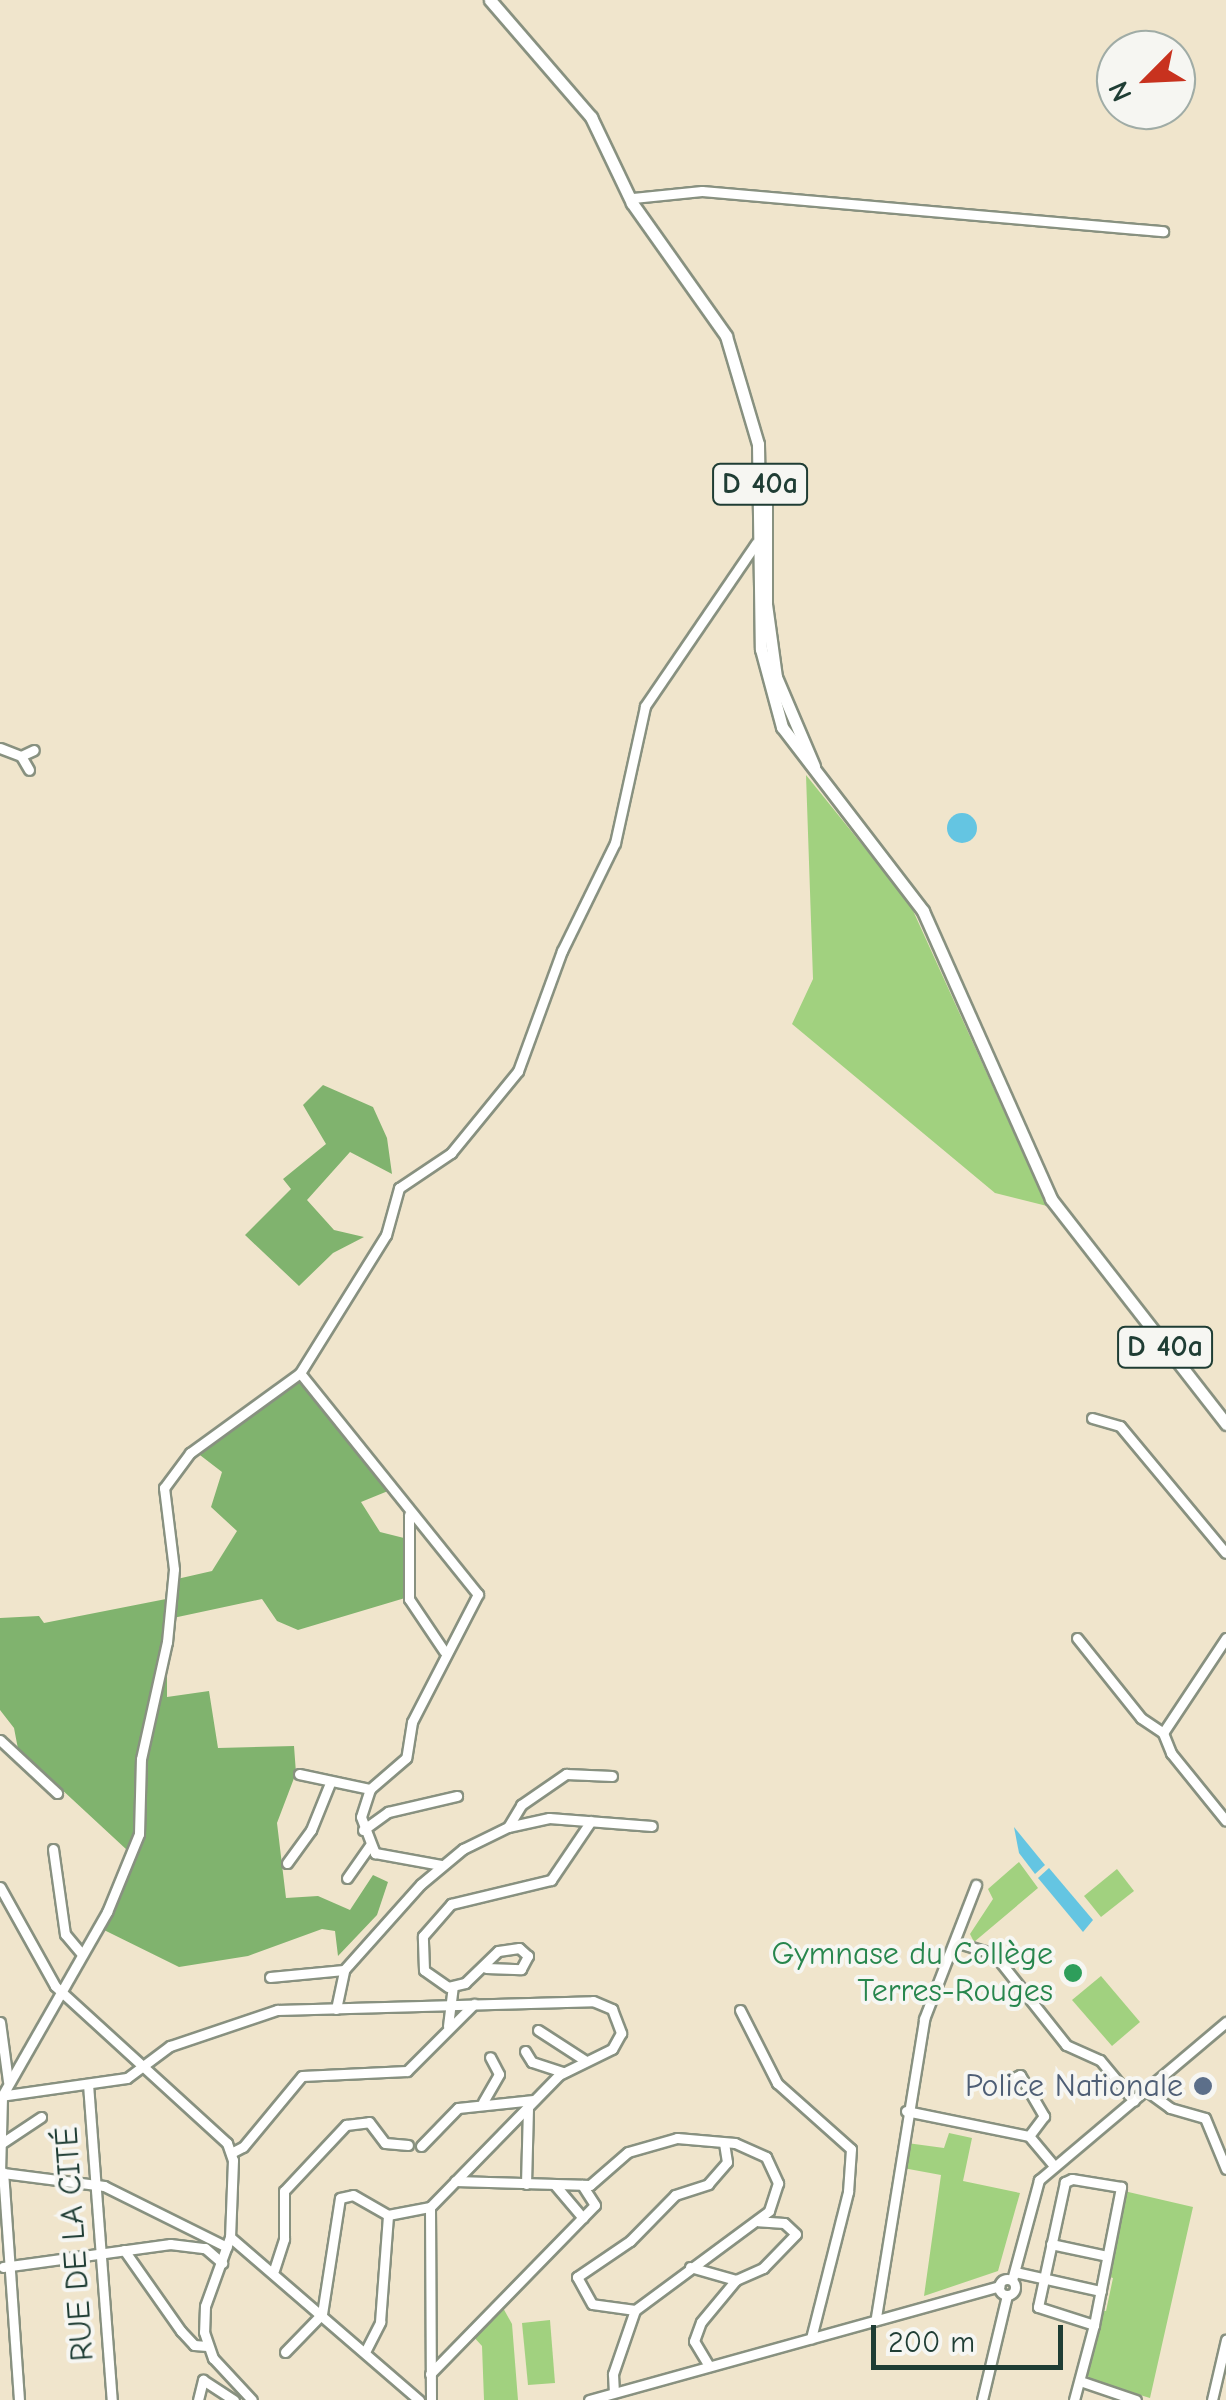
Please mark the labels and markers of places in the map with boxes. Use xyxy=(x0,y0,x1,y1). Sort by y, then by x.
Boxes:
place label: Gymnase du Collège Terres-Rouges xyxy=(772,1936,1053,2011)
marker: Gymnase du Collège Terres-Rouges xyxy=(1062,1962,1084,1984)
place label: Police Nationale xyxy=(965,2067,1183,2105)
marker: Police Nationale xyxy=(1192,2075,1214,2097)

